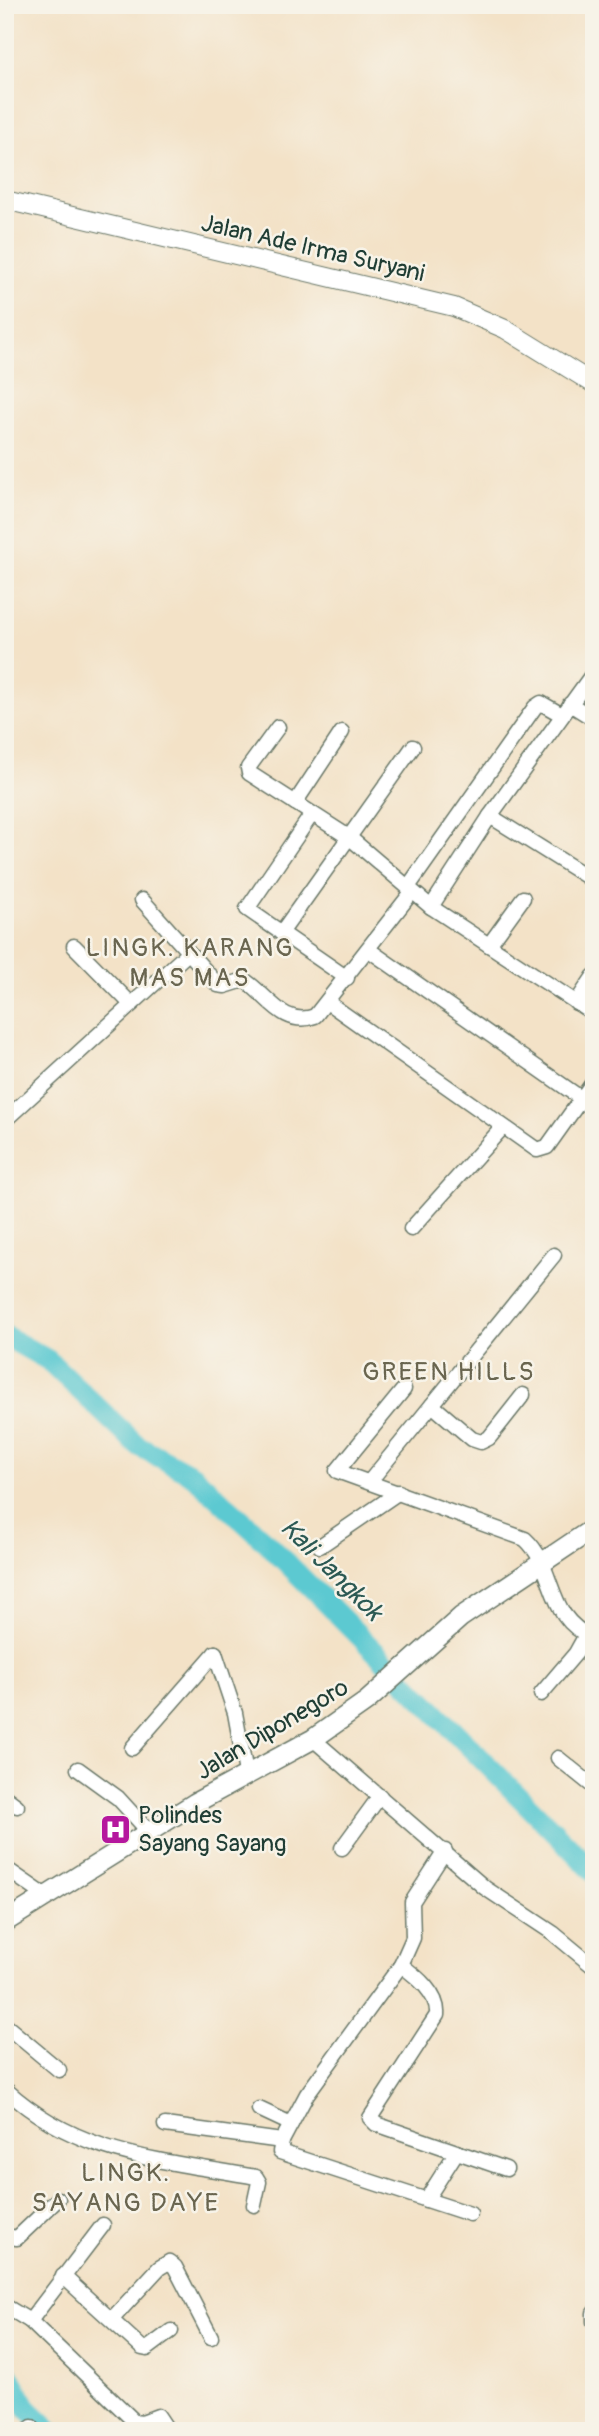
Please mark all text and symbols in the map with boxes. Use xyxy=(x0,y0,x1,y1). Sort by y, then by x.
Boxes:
street label: Jalan Ade Irma Suryani xyxy=(198,209,427,288)
district label: LINGK. KARANG MAS MAS xyxy=(85,932,295,994)
district label: GREEN HILLS xyxy=(362,1356,536,1388)
water label: Kali Jangkok xyxy=(274,1512,391,1629)
street label: Jalan Diponegoro xyxy=(191,1673,354,1786)
place label: Polindes Sayang Sayang xyxy=(138,1801,286,1858)
hospital icon: Polindes Sayang Sayang xyxy=(98,1812,132,1846)
district label: LINGK. SAYANG DAYE xyxy=(32,2157,220,2219)

